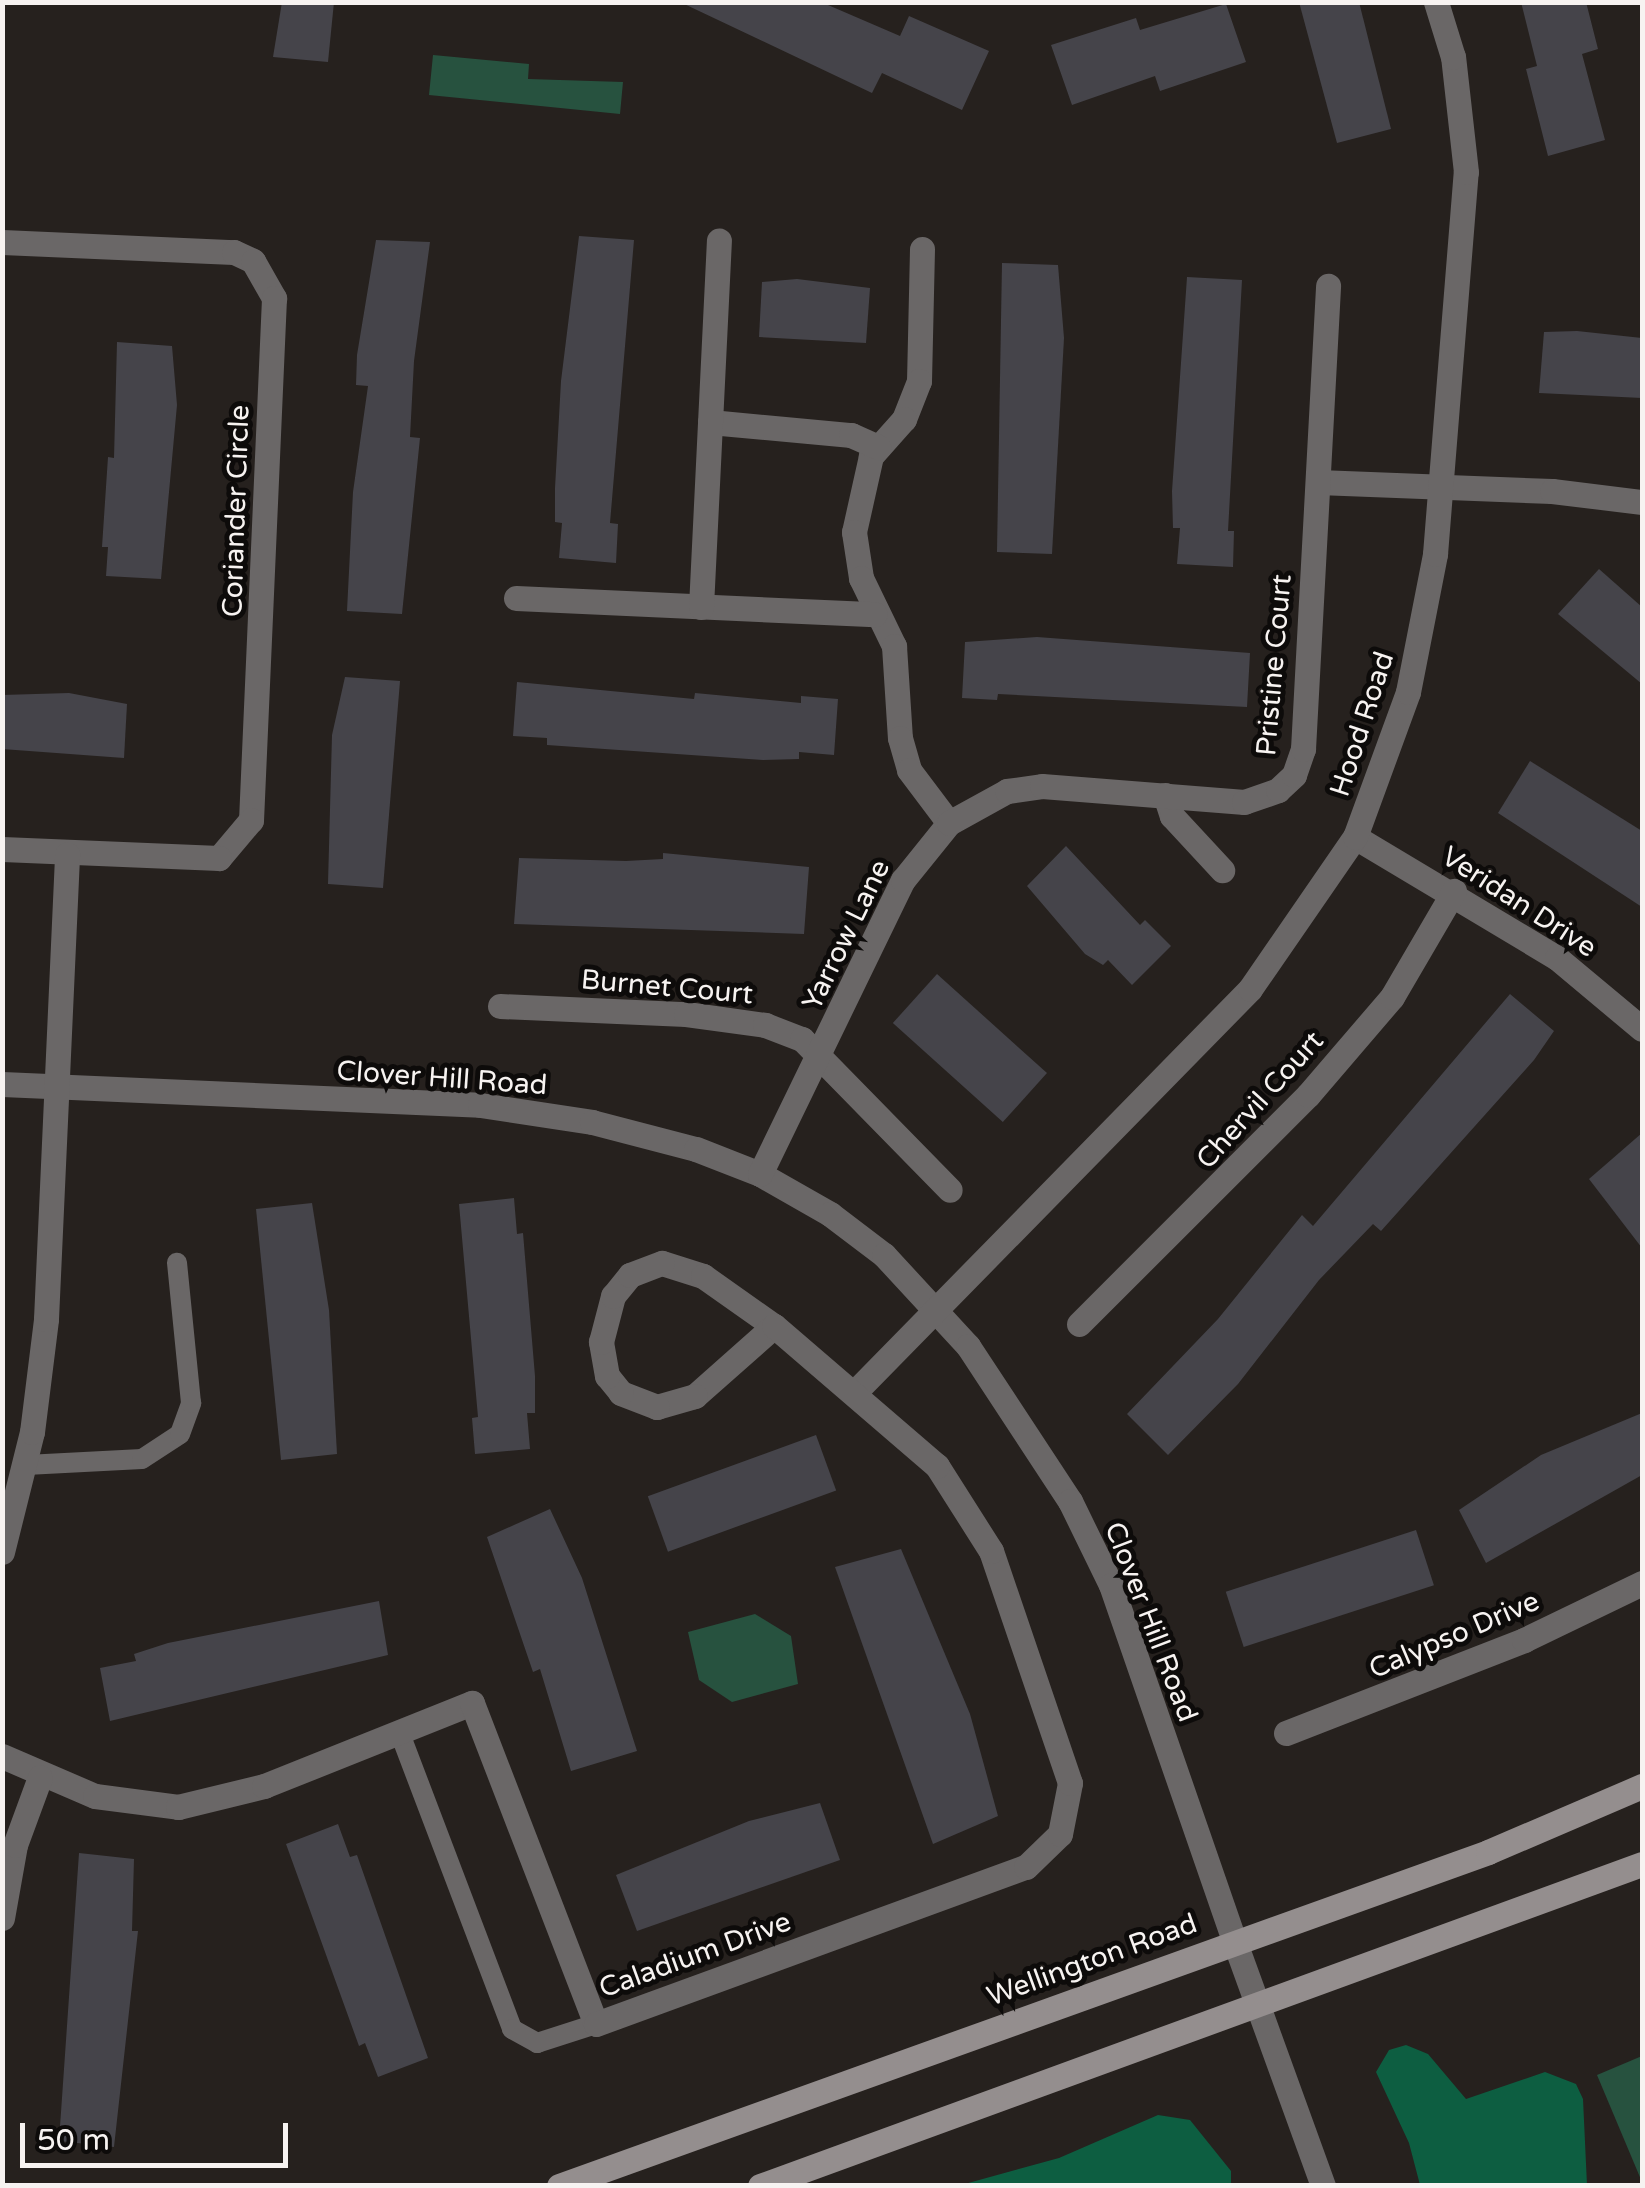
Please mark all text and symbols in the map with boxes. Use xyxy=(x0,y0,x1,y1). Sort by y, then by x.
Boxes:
street label: Coriander Circle xyxy=(216,404,256,618)
street label: Pristine Court xyxy=(1249,573,1299,757)
street label: Hood Road xyxy=(1323,647,1401,801)
street label: Veridan Drive xyxy=(1435,839,1603,965)
street label: Yarrow Lane xyxy=(795,854,897,1016)
street label: Burnet Court xyxy=(580,963,754,1011)
street label: Chervil Court xyxy=(1189,1024,1331,1176)
street label: Clover Hill Road xyxy=(335,1054,549,1102)
street label: Clover Hill Road xyxy=(1097,1517,1205,1727)
street label: Calypso Drive xyxy=(1364,1584,1544,1686)
street label: Caladium Drive xyxy=(595,1905,795,2005)
street label: Wellington Road xyxy=(983,1906,1201,2014)
scale bar xyxy=(25,2103,292,2165)
text: 50 m xyxy=(37,2122,110,2159)

